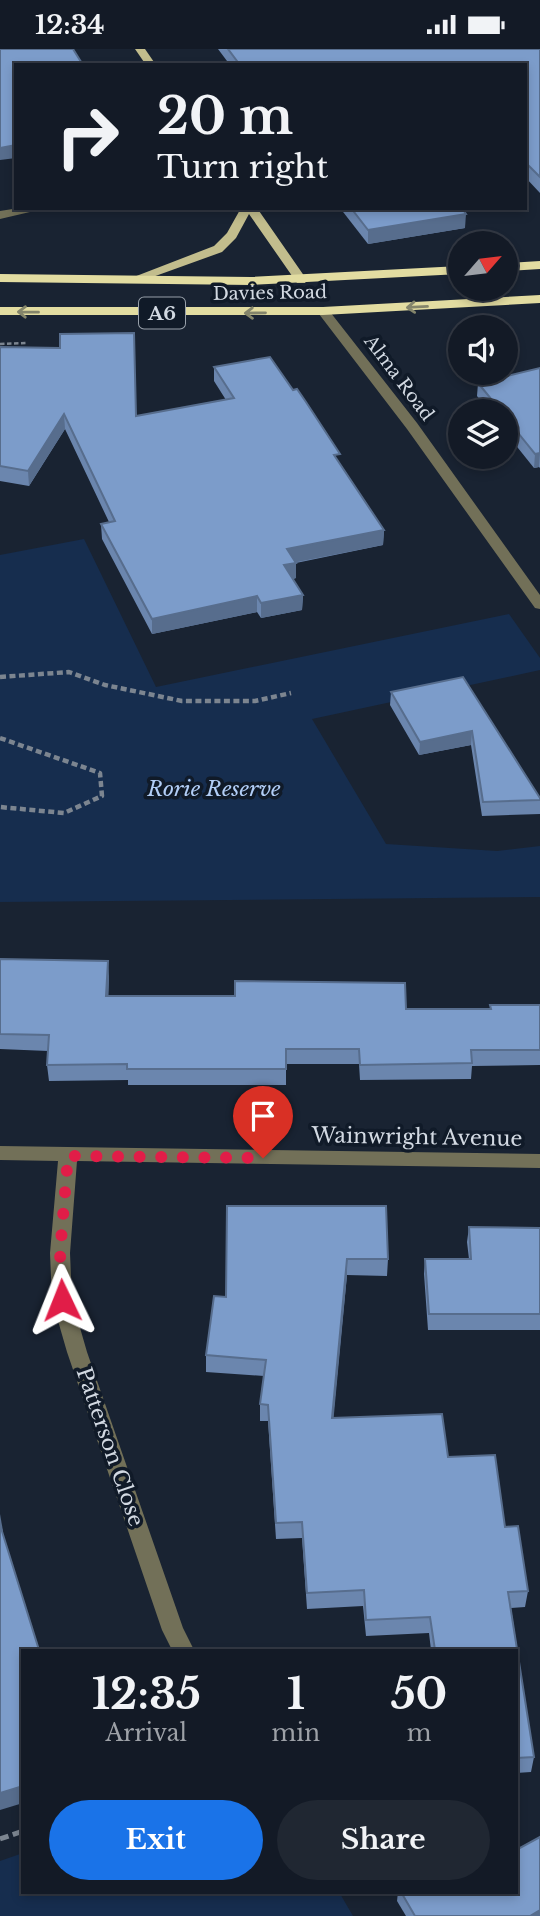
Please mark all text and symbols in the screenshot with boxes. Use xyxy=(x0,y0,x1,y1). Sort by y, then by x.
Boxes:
text: 12:34 xyxy=(35,9,104,41)
text: 20 m xyxy=(157,86,293,147)
icon: right xyxy=(42,91,133,182)
text: Turn right xyxy=(157,147,328,187)
north arrow xyxy=(448,231,518,301)
map controls xyxy=(448,231,518,469)
street label: Davies Road xyxy=(213,281,327,305)
road number: A6 xyxy=(139,297,185,329)
one-way arrow xyxy=(405,300,428,313)
one-way arrow xyxy=(16,305,39,318)
one-way arrow xyxy=(244,306,267,319)
button: sound xyxy=(448,315,518,385)
street label: Alma Road xyxy=(359,330,438,425)
button: layers xyxy=(448,399,518,469)
park label: Rorie Reserve xyxy=(146,776,281,802)
pin xyxy=(233,1086,293,1158)
icon: arrive xyxy=(244,1097,282,1135)
street label: Wainwright Avenue xyxy=(310,1122,523,1152)
position arrow xyxy=(25,1263,99,1337)
street label: Patterson Close xyxy=(71,1364,149,1530)
text: 12:35 xyxy=(92,1668,201,1720)
text: 1 xyxy=(287,1668,305,1720)
text: 50 xyxy=(391,1668,447,1720)
text: Arrival xyxy=(106,1719,187,1747)
text: min xyxy=(272,1719,320,1747)
text: m xyxy=(407,1719,431,1747)
button: Exit xyxy=(49,1800,263,1880)
button: Share xyxy=(277,1800,490,1880)

